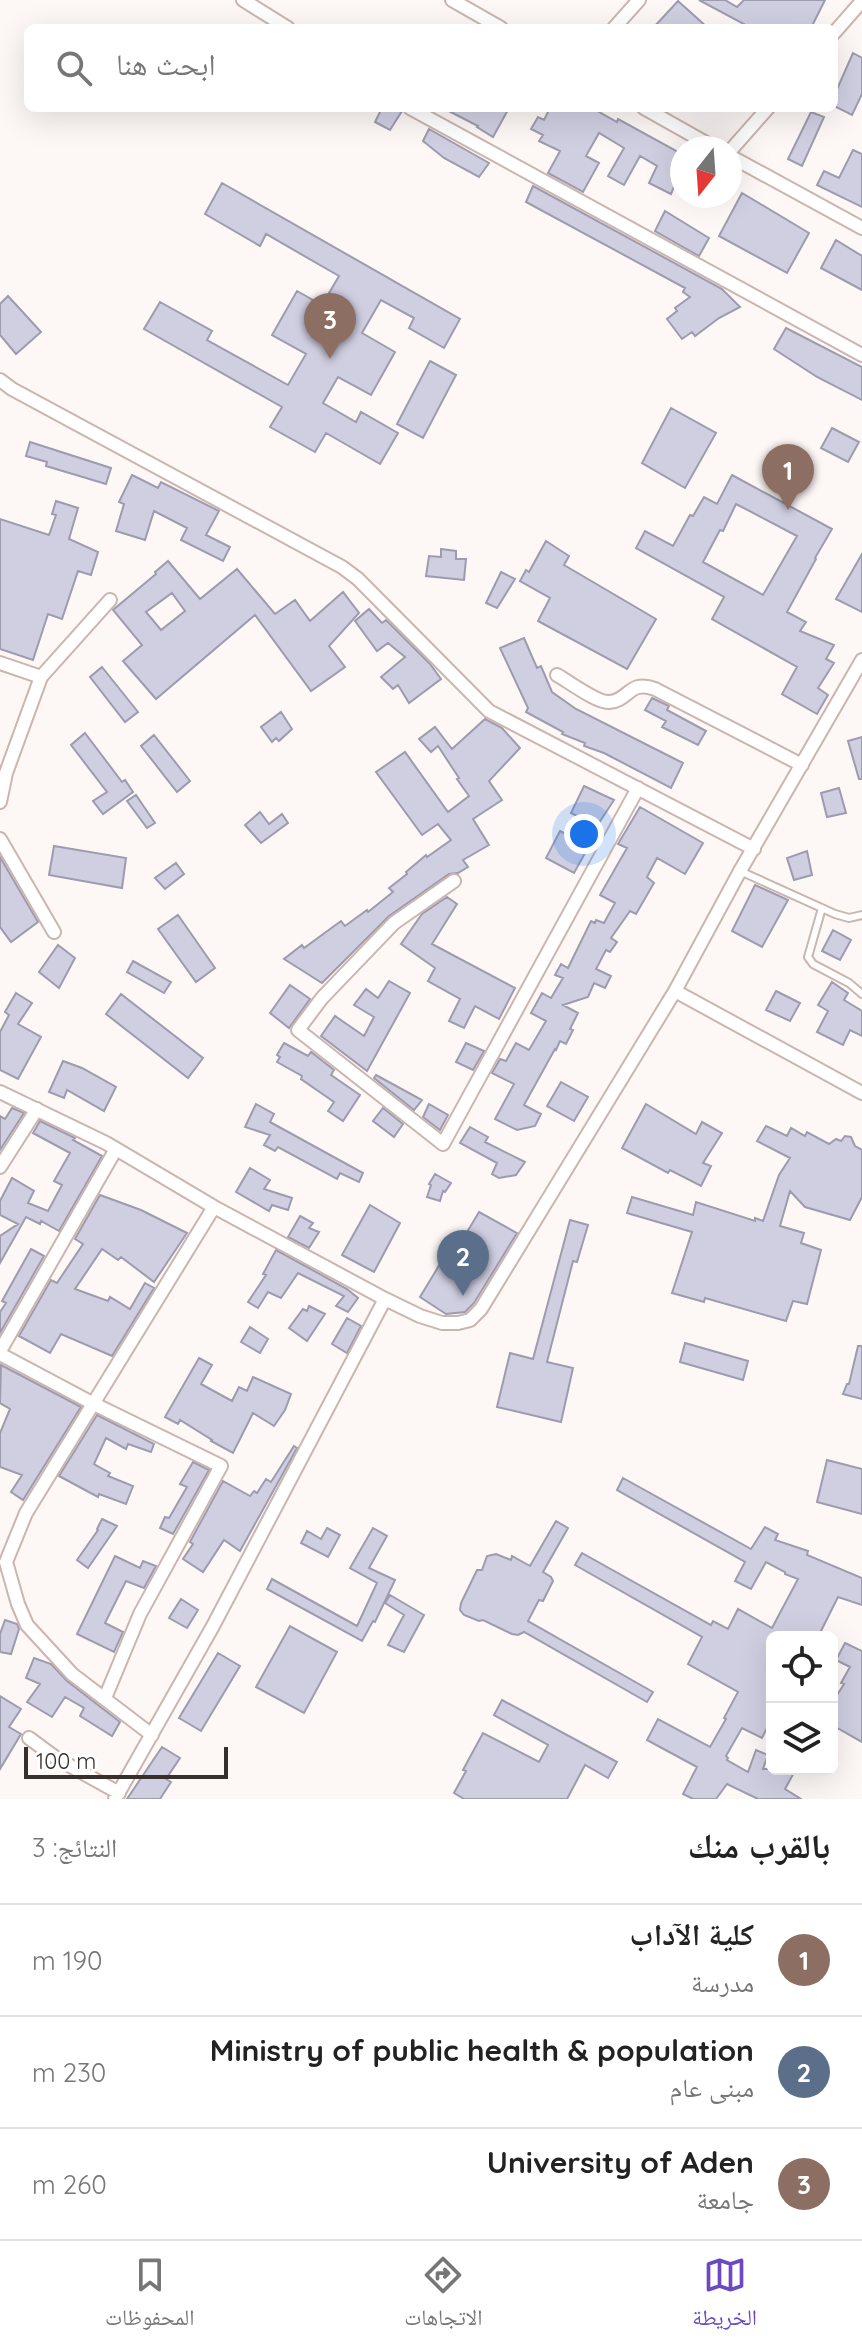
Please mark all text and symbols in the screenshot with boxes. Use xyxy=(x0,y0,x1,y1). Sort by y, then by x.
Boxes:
search box xyxy=(24,24,838,112)
text: ابحث هنا xyxy=(116,45,216,83)
icon: search xyxy=(52,46,96,90)
north arrow xyxy=(670,136,742,208)
pin: 3 xyxy=(304,293,356,359)
pin: 1 xyxy=(762,444,814,510)
your location xyxy=(564,814,604,854)
pin: 2 xyxy=(437,1230,489,1296)
map controls xyxy=(766,1631,838,1775)
button: locate xyxy=(766,1631,838,1703)
button: layers xyxy=(766,1703,838,1775)
scale bar xyxy=(24,1743,228,1779)
text: 100 m xyxy=(36,1747,96,1775)
text: بالقرب منك xyxy=(688,1824,830,1867)
text: النتائج: 3 xyxy=(32,1831,117,1864)
text: كلية الآداب xyxy=(630,1915,754,1953)
text: 190 m xyxy=(32,1944,102,1977)
text: 1 xyxy=(799,1944,809,1977)
text: مدرسة xyxy=(691,1966,754,1999)
text: Ministry of public health & population xyxy=(210,2031,754,2069)
text: 230 m xyxy=(32,2056,106,2089)
text: 2 xyxy=(797,2056,811,2089)
text: مبنى عام xyxy=(670,2071,754,2104)
text: University of Aden xyxy=(487,2143,754,2181)
text: 260 m xyxy=(32,2168,107,2201)
text: 3 xyxy=(797,2168,811,2201)
text: جامعة xyxy=(697,2183,754,2216)
tab: المحفوظات xyxy=(105,2253,194,2339)
tab: الاتجاهات xyxy=(404,2253,482,2339)
tab: الخريطة xyxy=(692,2253,757,2339)

